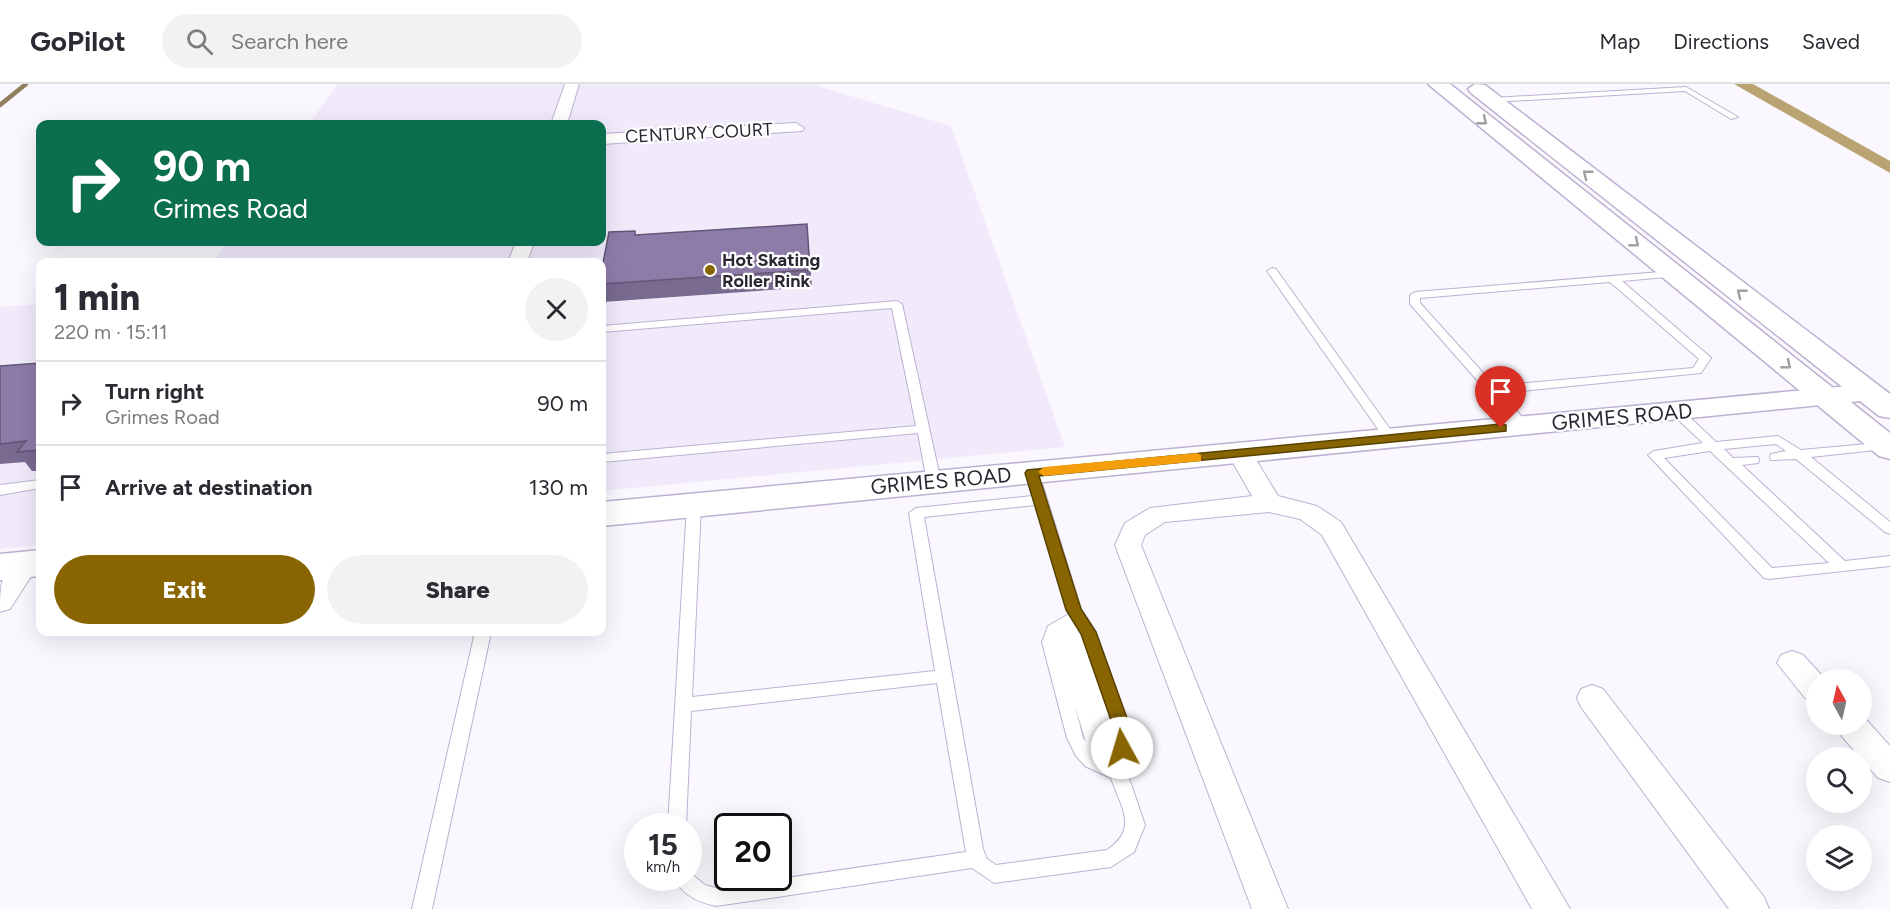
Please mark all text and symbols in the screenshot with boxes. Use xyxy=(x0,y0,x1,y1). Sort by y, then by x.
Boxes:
search box xyxy=(162,14,582,68)
text: GoPilot xyxy=(30,24,126,58)
icon: search xyxy=(183,25,216,58)
text: Search here xyxy=(231,28,348,55)
text: Map xyxy=(1599,29,1640,54)
text: Directions xyxy=(1673,29,1769,54)
text: Saved xyxy=(1802,29,1860,54)
one-way arrow xyxy=(1476,114,1487,125)
street label: CENTURY COURT xyxy=(625,118,773,148)
text: 90 m xyxy=(153,141,251,192)
icon: right xyxy=(54,144,132,222)
one-way arrow xyxy=(1583,170,1594,181)
text: Grimes Road xyxy=(153,192,308,225)
one-way arrow xyxy=(1628,236,1639,247)
place label: Hot Skating Roller Rink xyxy=(722,249,820,292)
marker: Hot Skating Roller Rink xyxy=(703,263,717,277)
text: 1 min xyxy=(54,276,140,319)
button: close xyxy=(525,278,588,341)
one-way arrow xyxy=(1737,290,1748,301)
text: 220 m · 15:11 xyxy=(54,320,167,344)
one-way arrow xyxy=(1780,358,1791,369)
pin xyxy=(1475,366,1526,428)
icon: arrive xyxy=(1484,375,1517,408)
text: Turn right xyxy=(105,378,204,405)
icon: right xyxy=(54,387,87,420)
text: 90 m xyxy=(537,390,588,417)
street label: GRIMES ROAD xyxy=(1551,398,1693,435)
text: Grimes Road xyxy=(105,405,220,429)
street label: GRIMES ROAD xyxy=(870,462,1012,499)
icon: arrive xyxy=(54,471,87,504)
text: Arrive at destination xyxy=(105,474,313,501)
text: 130 m xyxy=(529,474,588,501)
button: Exit xyxy=(54,555,315,624)
button: Share xyxy=(327,555,588,624)
north arrow xyxy=(1806,669,1872,735)
map controls xyxy=(1806,669,1872,891)
position arrow xyxy=(1090,716,1154,780)
button: search xyxy=(1806,747,1872,813)
speed limit sign: 20 xyxy=(714,813,792,891)
button: layers xyxy=(1806,825,1872,891)
text: 15 xyxy=(648,826,678,863)
text: km/h xyxy=(646,858,680,876)

